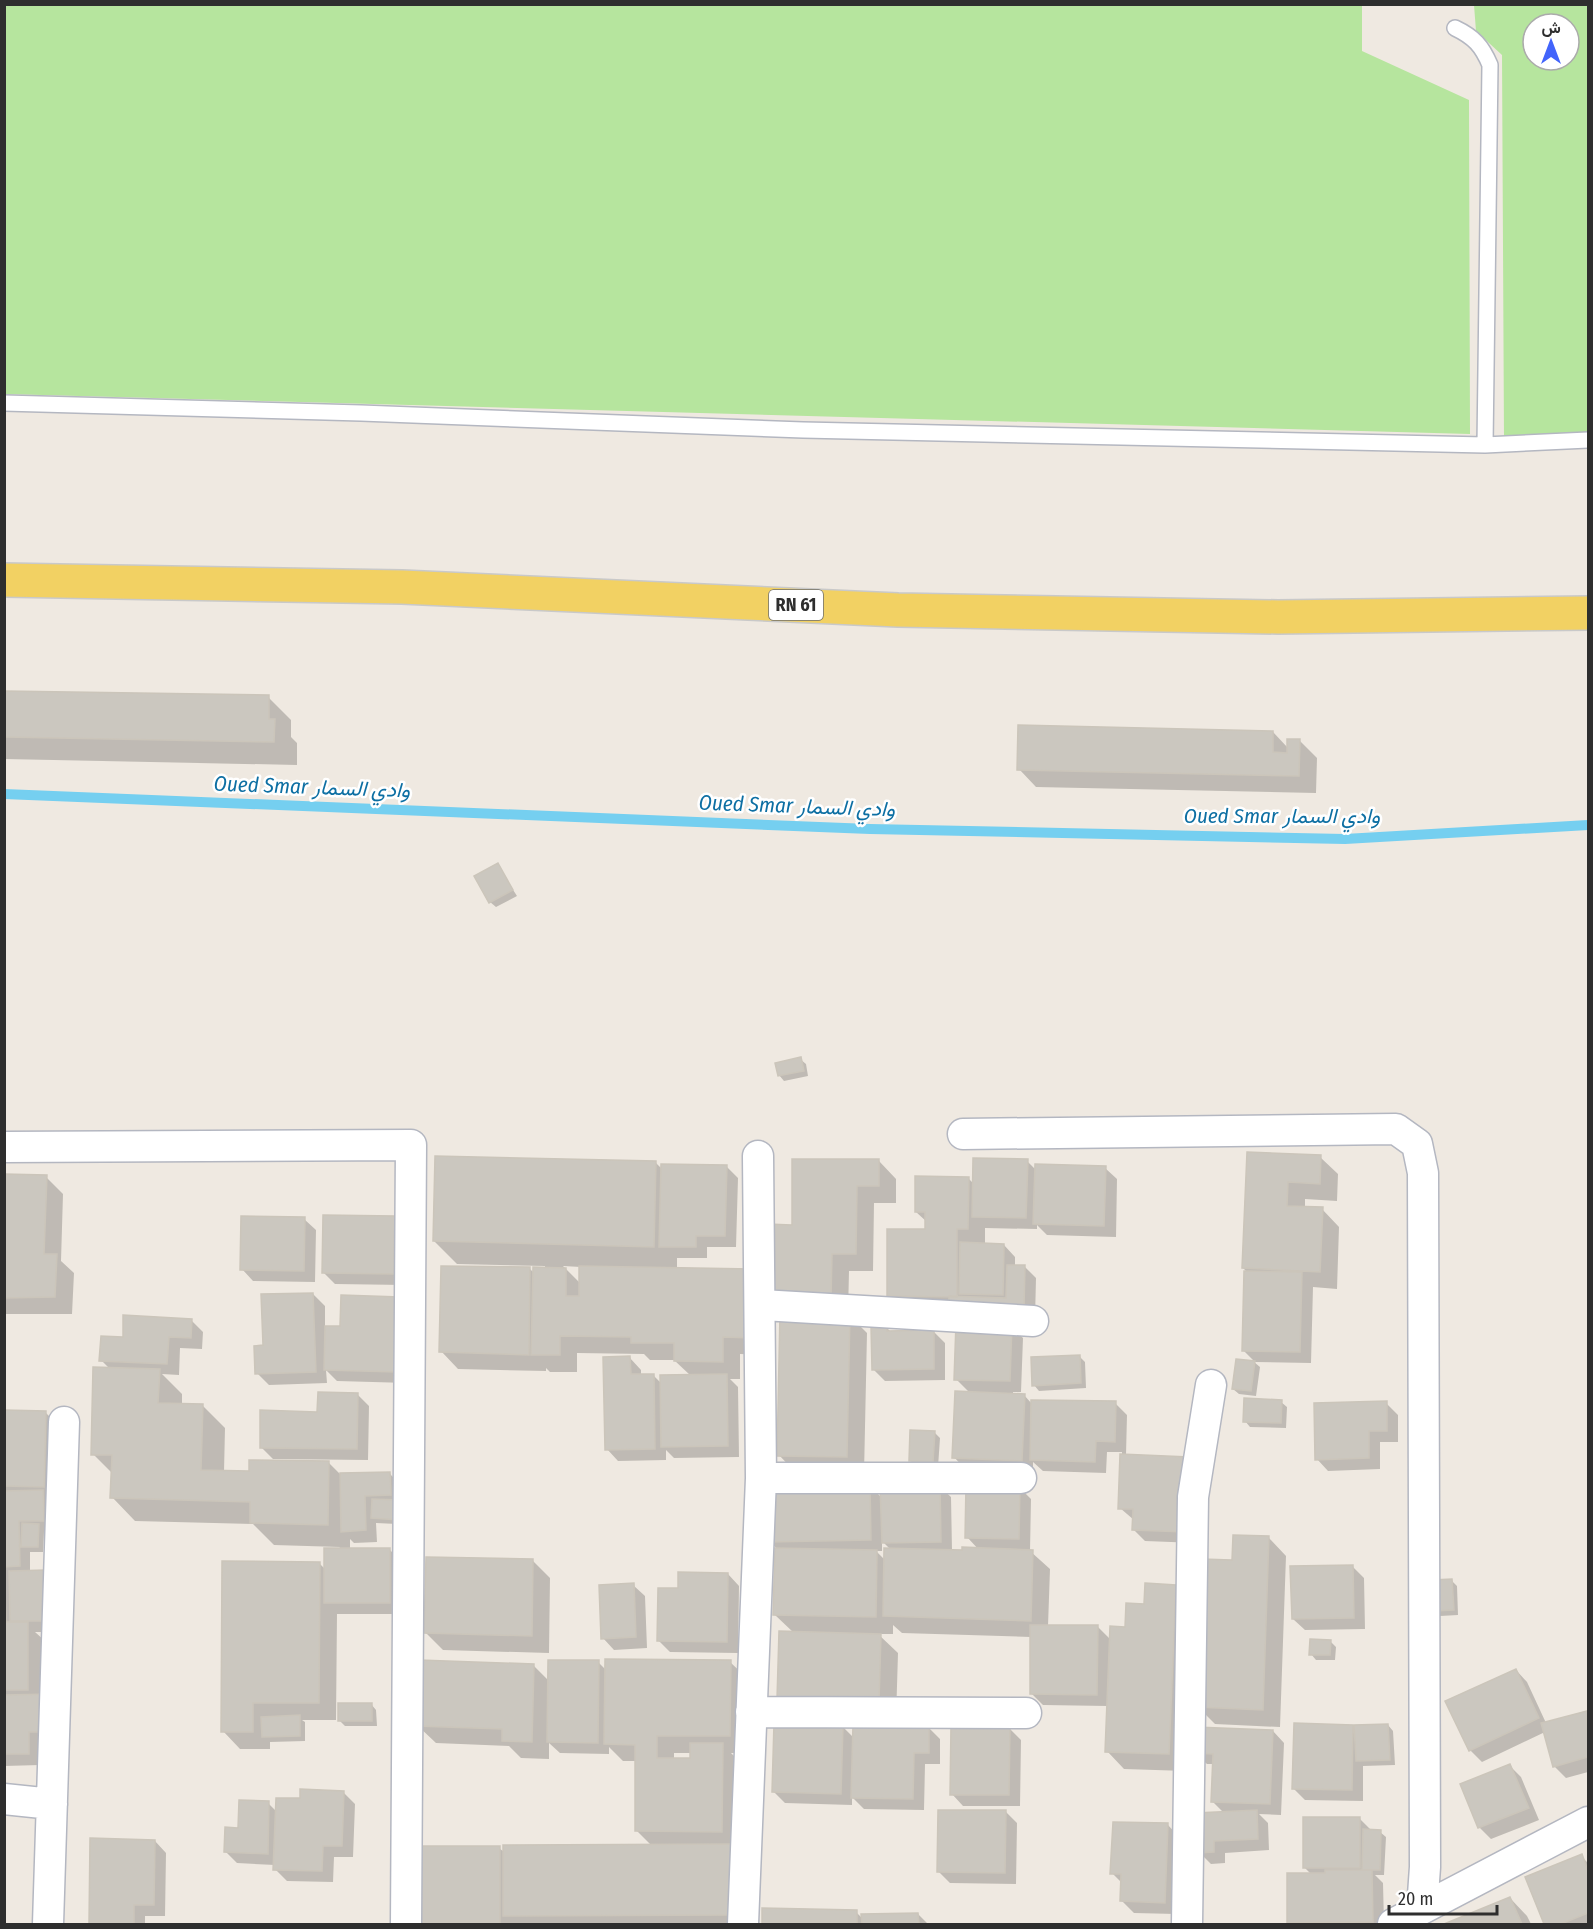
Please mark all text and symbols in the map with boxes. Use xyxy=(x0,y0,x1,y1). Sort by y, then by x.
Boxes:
north arrow xyxy=(1521,12,1581,72)
text: ش xyxy=(1541,18,1561,37)
road number: RN 61 xyxy=(769,590,823,620)
water label: Oued Smar وادي السمار xyxy=(213,771,411,807)
water label: Oued Smar وادي السمار xyxy=(698,790,896,826)
water label: Oued Smar وادي السمار xyxy=(1184,803,1381,833)
scale bar xyxy=(1389,1878,1497,1916)
text: 20 m xyxy=(1398,1888,1433,1910)

